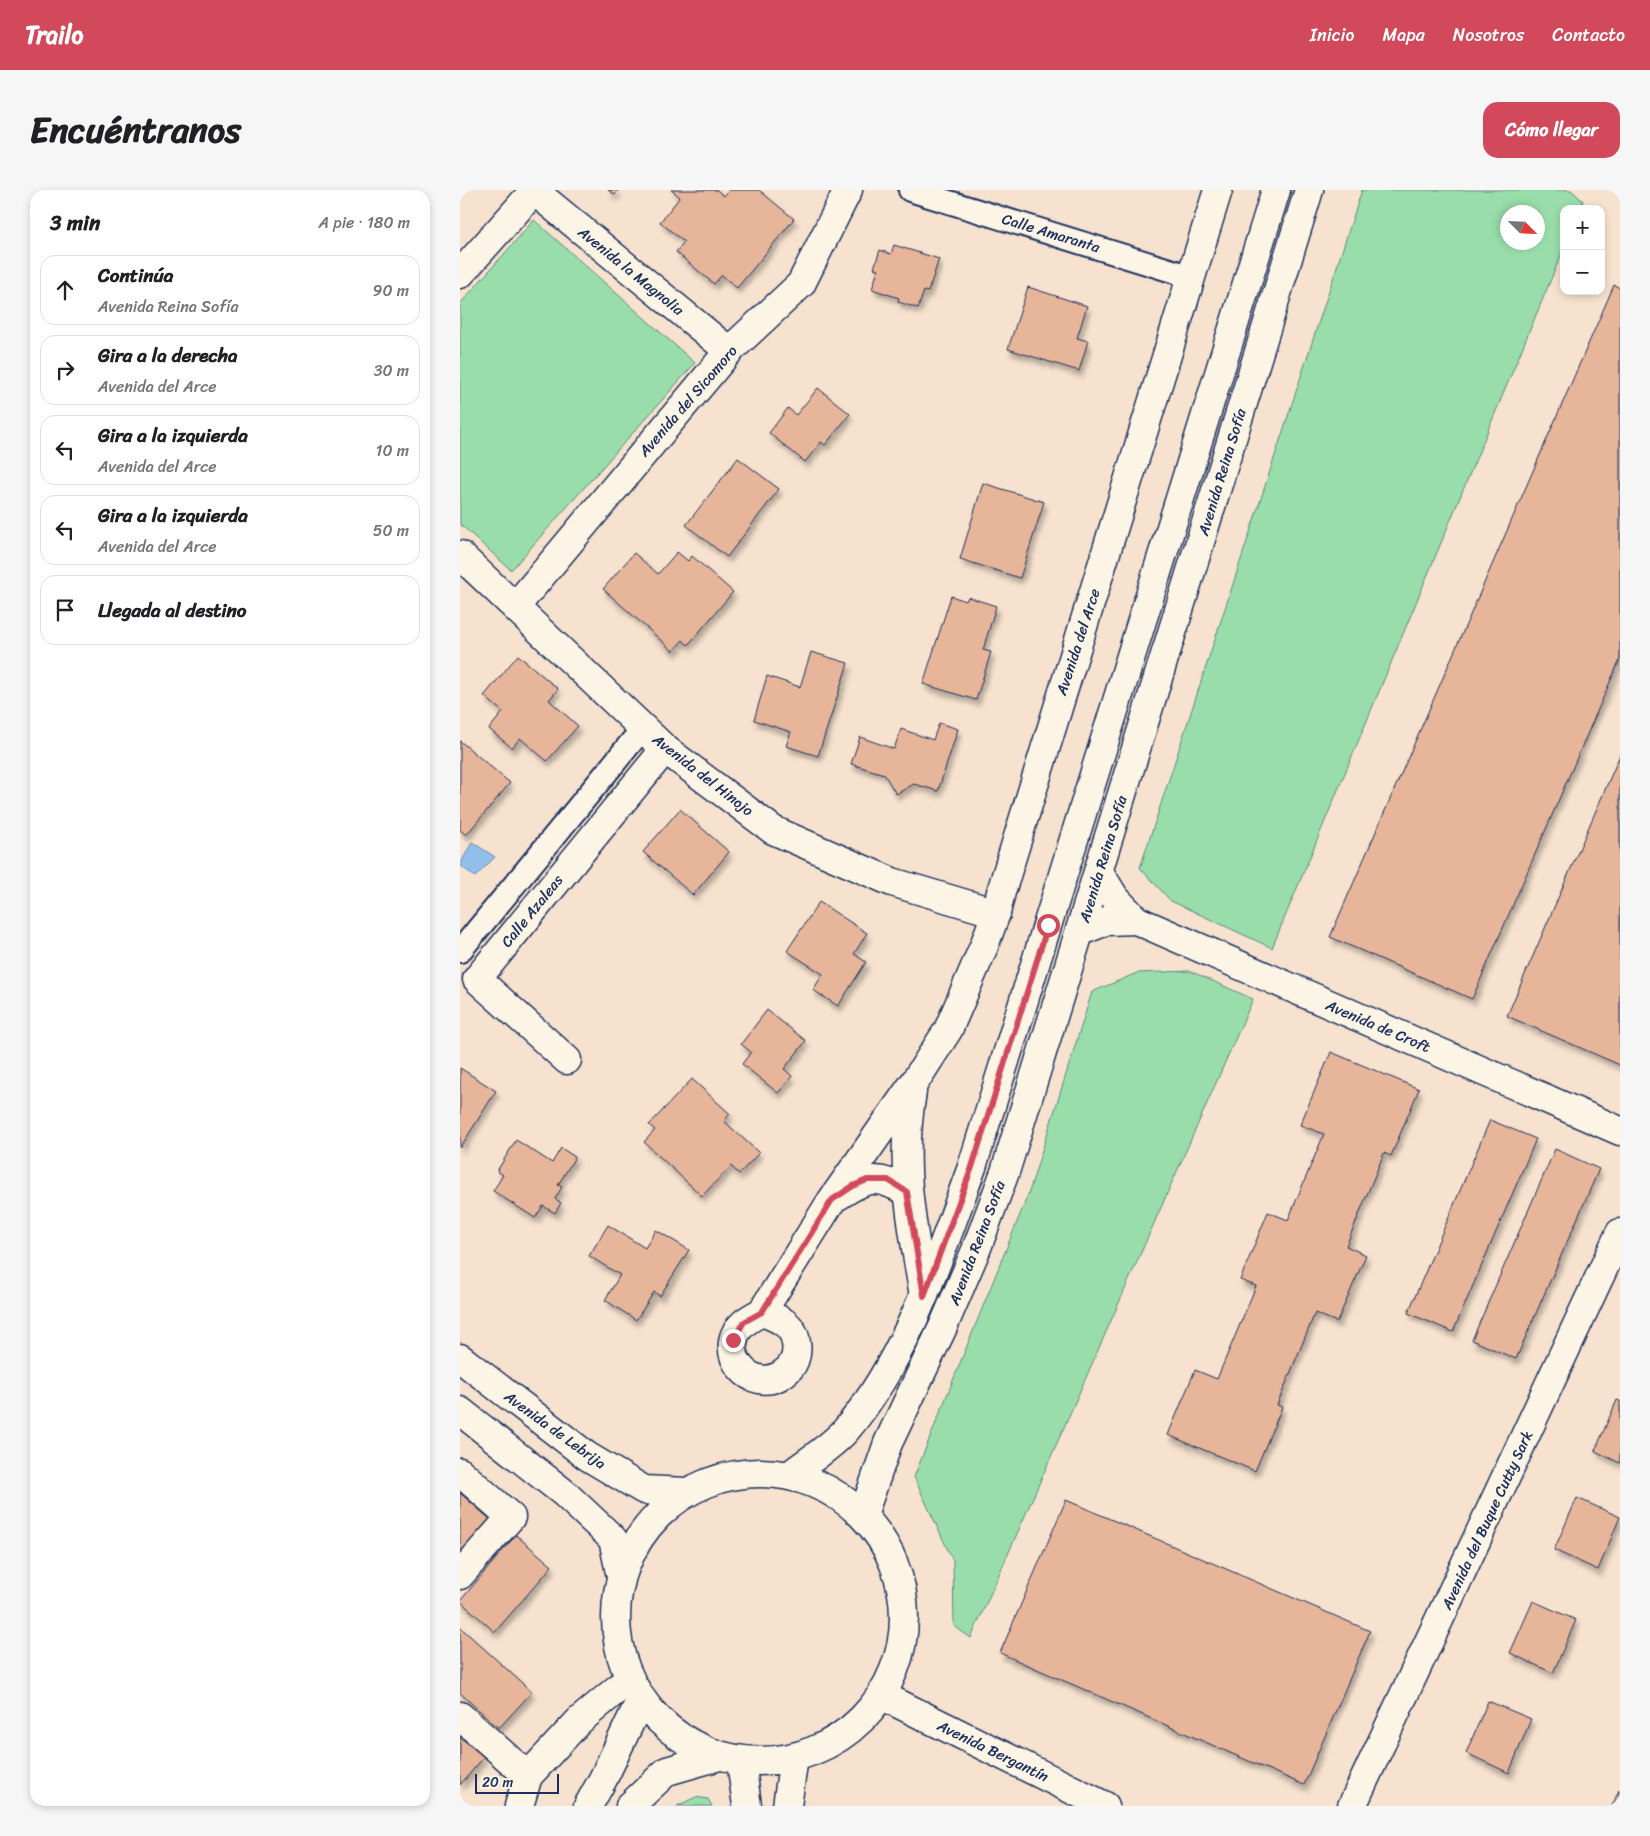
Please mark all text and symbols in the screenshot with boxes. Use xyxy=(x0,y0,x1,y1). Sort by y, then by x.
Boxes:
text: Trailo xyxy=(25,14,83,56)
text: Inicio xyxy=(1310,19,1355,51)
text: Mapa xyxy=(1383,19,1425,51)
text: Nosotros xyxy=(1453,19,1524,51)
text: Contacto xyxy=(1552,19,1625,51)
text: Encuéntranos xyxy=(30,99,241,161)
button: Cómo llegar xyxy=(1483,102,1620,158)
text: 3 min xyxy=(50,204,100,242)
north arrow xyxy=(1500,205,1545,250)
map controls xyxy=(1560,205,1605,295)
button: + xyxy=(1560,205,1605,250)
street label: Calle Amaranta xyxy=(999,206,1104,260)
text: A pie · 180 m xyxy=(319,208,410,237)
street label: Avenida la Magnolia xyxy=(571,219,690,323)
button: − xyxy=(1560,250,1605,295)
text: Continúa xyxy=(98,259,173,292)
icon: ahead xyxy=(51,276,79,304)
text: 90 m xyxy=(373,276,409,305)
text: Avenida Reina Sofía xyxy=(98,292,239,321)
text: Gira a la derecha xyxy=(98,339,237,372)
street label: Avenida del Sicomoro xyxy=(631,339,744,464)
icon: right xyxy=(51,356,79,384)
text: 30 m xyxy=(374,356,409,385)
text: Avenida del Arce xyxy=(98,372,216,401)
street label: Avenida Reina Sofía xyxy=(1190,405,1254,540)
text: Gira a la izquierda xyxy=(98,419,248,452)
icon: left xyxy=(51,436,79,464)
text: 10 m xyxy=(376,436,409,465)
text: Avenida del Arce xyxy=(98,452,216,481)
text: Gira a la izquierda xyxy=(98,499,248,532)
icon: left xyxy=(51,516,79,544)
text: 50 m xyxy=(373,516,409,545)
text: Avenida del Arce xyxy=(98,532,216,561)
street label: Avenida del Arce xyxy=(1048,585,1108,700)
text: Llegada al destino xyxy=(98,594,247,627)
icon: arrive xyxy=(51,596,79,624)
street label: Avenida del Hinojo xyxy=(646,726,760,823)
street label: Avenida Reina Sofía xyxy=(1071,792,1135,927)
street label: Calle Azaleas xyxy=(494,869,570,953)
route start xyxy=(1037,914,1060,937)
street label: Avenida de Croft xyxy=(1321,992,1435,1060)
street label: Avenida Reina Sofía xyxy=(941,1176,1013,1310)
route end xyxy=(722,1329,745,1352)
street label: Avenida de Lebrija xyxy=(498,1383,612,1476)
street label: Avenida del Buque Cutty Sark xyxy=(1433,1426,1540,1615)
street label: Avenida Bergantín xyxy=(932,1712,1053,1789)
text: 20 m xyxy=(482,1770,513,1795)
scale bar xyxy=(475,1771,559,1794)

